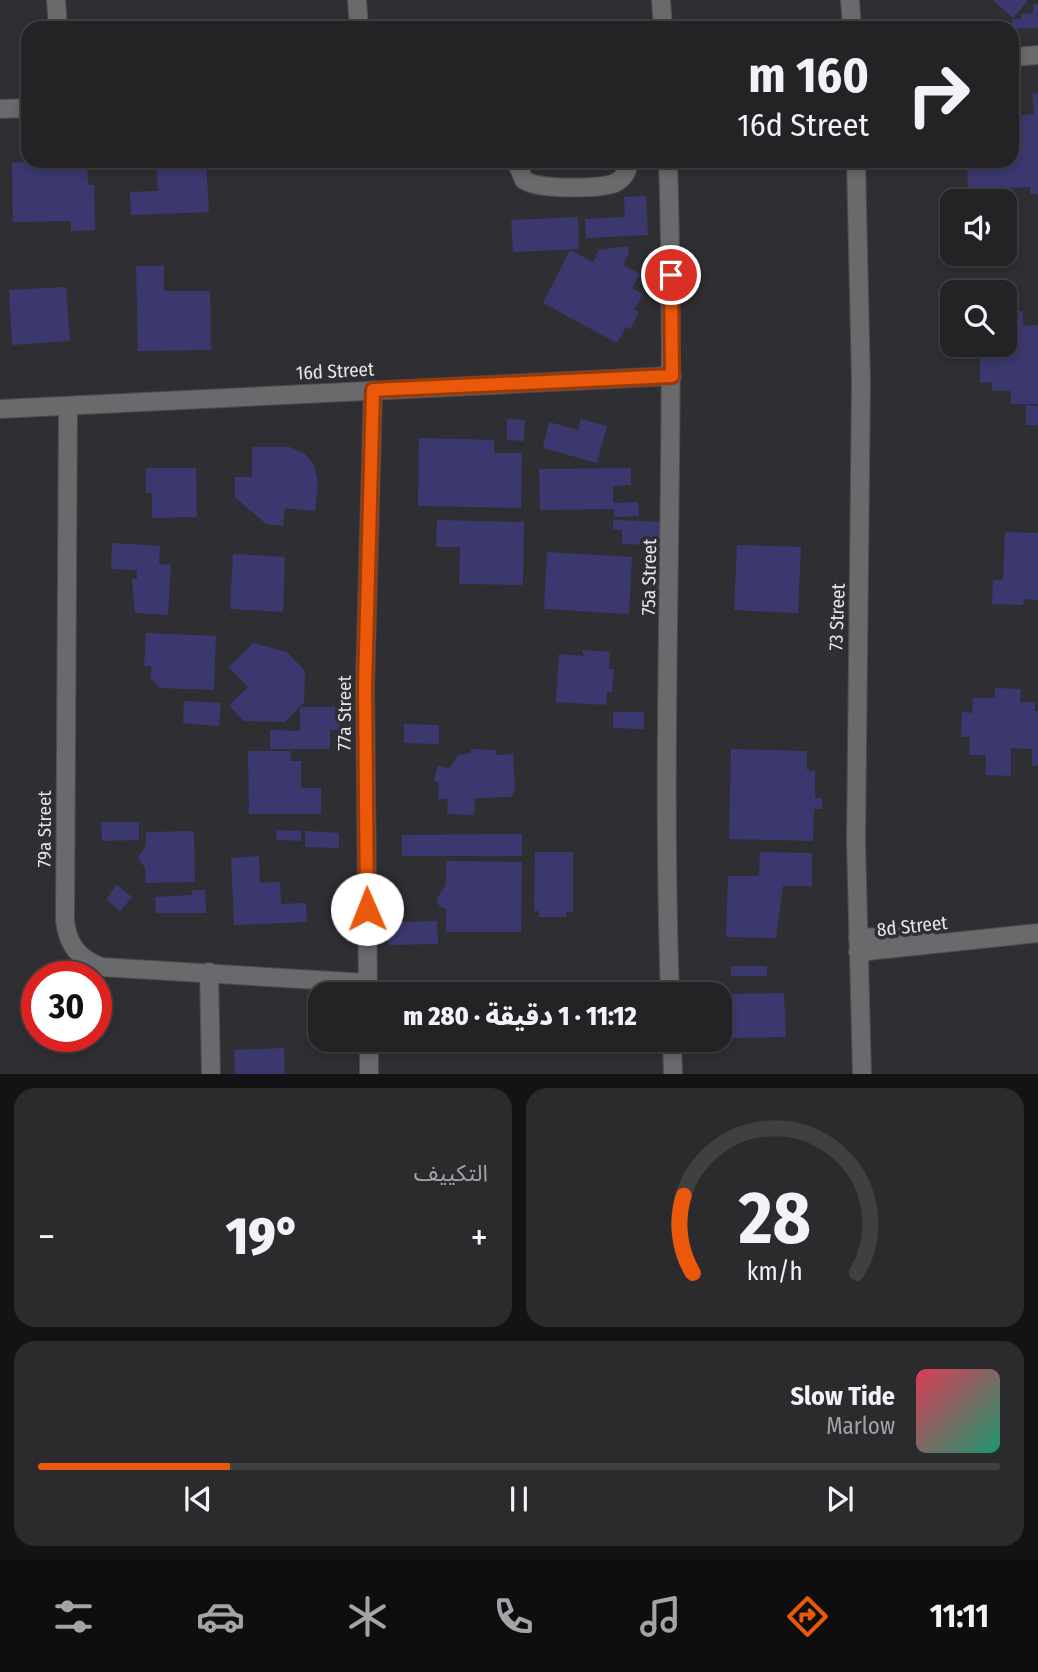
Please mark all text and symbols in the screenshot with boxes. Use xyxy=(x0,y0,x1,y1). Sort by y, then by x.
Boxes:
text: 160 m xyxy=(748,46,869,105)
icon: right xyxy=(893,49,984,140)
text: 16d Street xyxy=(737,106,869,144)
map controls xyxy=(940,189,1017,357)
button: sound xyxy=(940,189,1017,266)
pin xyxy=(641,245,701,305)
icon: arrive xyxy=(652,256,690,294)
button: search xyxy=(940,280,1017,357)
street label: 16d Street xyxy=(295,357,375,385)
street label: 75a Street xyxy=(637,538,661,616)
street label: 73 Street xyxy=(824,582,850,651)
street label: 77a Street xyxy=(333,675,356,751)
street label: 79a Street xyxy=(33,790,56,867)
position arrow xyxy=(330,872,404,946)
street label: 8d Street xyxy=(876,911,949,941)
speed limit sign: 30 xyxy=(21,961,112,1052)
text: 11:12 · 1 دقيقة · 280 m xyxy=(403,1001,637,1032)
text: التكييف xyxy=(414,1159,488,1187)
text: 28 xyxy=(738,1176,811,1263)
text: 19° xyxy=(226,1205,300,1268)
text: − xyxy=(38,1214,55,1260)
text: + xyxy=(471,1214,488,1260)
text: km/h xyxy=(747,1257,803,1287)
text: Slow Tide xyxy=(791,1381,895,1412)
text: Marlow xyxy=(826,1412,895,1440)
icon: previous xyxy=(179,1480,217,1518)
icon: pause xyxy=(500,1480,538,1518)
icon: next xyxy=(821,1480,859,1518)
icon: filters xyxy=(49,1592,98,1641)
icon: car xyxy=(196,1592,245,1641)
icon: climate xyxy=(343,1592,392,1641)
icon: phone xyxy=(489,1592,538,1641)
icon: music xyxy=(636,1592,685,1641)
icon: directions xyxy=(783,1592,832,1641)
text: 11:11 xyxy=(930,1597,989,1635)

